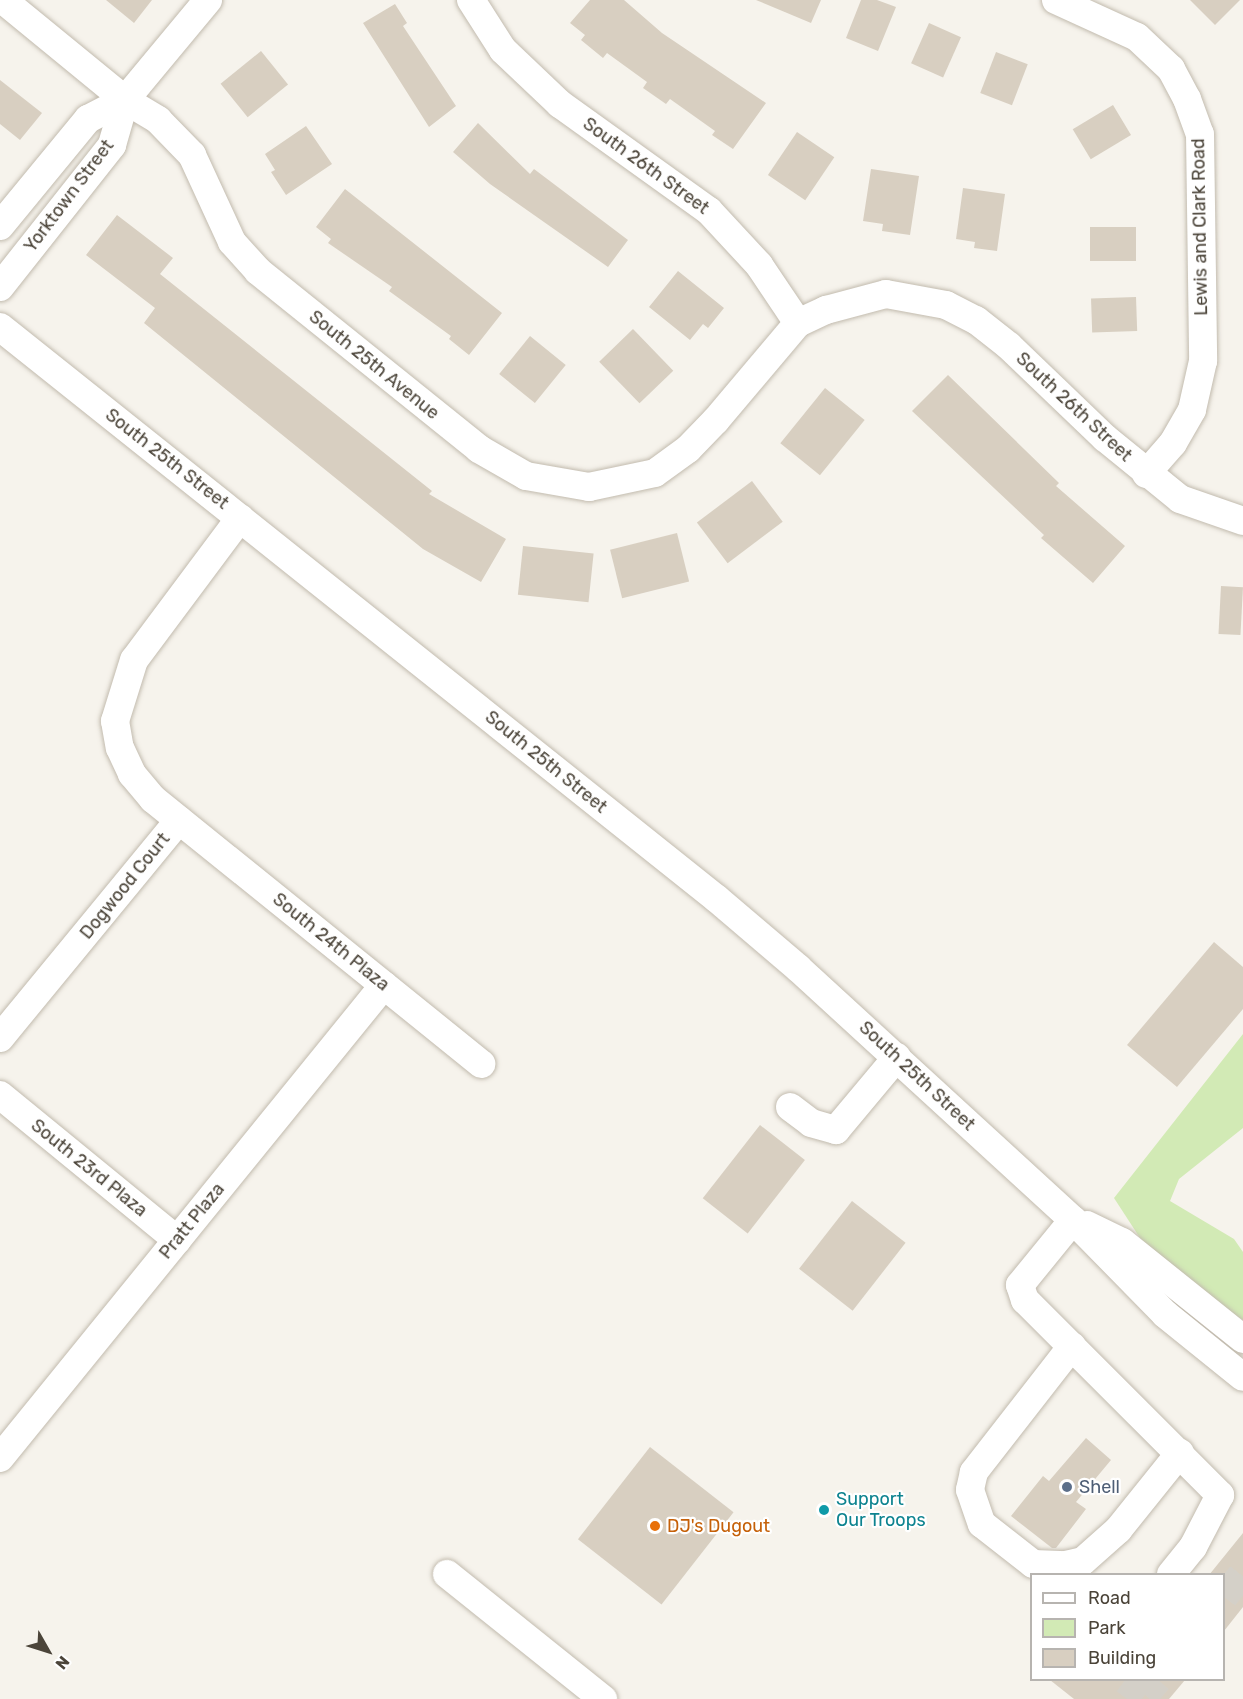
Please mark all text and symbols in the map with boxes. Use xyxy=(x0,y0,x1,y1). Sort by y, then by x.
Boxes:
street label: South 26th Street xyxy=(579,113,713,219)
street label: Yorktown Street xyxy=(20,135,118,257)
street label: Lewis and Clark Road xyxy=(1188,138,1212,316)
street label: South 25th Avenue xyxy=(304,306,444,424)
street label: South 26th Street xyxy=(1012,348,1136,466)
street label: South 25th Street xyxy=(101,404,233,514)
street label: South 25th Street xyxy=(481,706,611,818)
street label: Dogwood Court xyxy=(76,828,174,944)
street label: South 24th Plaza xyxy=(268,888,394,996)
street label: South 25th Street xyxy=(855,1017,979,1135)
street label: South 23rd Plaza xyxy=(27,1115,151,1221)
street label: Pratt Plaza xyxy=(155,1179,229,1263)
place label: Shell xyxy=(1079,1476,1120,1498)
marker: Shell xyxy=(1060,1480,1074,1494)
place label: Support Our Troops xyxy=(836,1489,926,1532)
marker: Support Our Troops xyxy=(817,1503,831,1517)
place label: DJ's Dugout xyxy=(667,1515,770,1537)
marker: DJ's Dugout xyxy=(648,1519,662,1533)
legend xyxy=(1030,1573,1225,1681)
text: Road xyxy=(1088,1587,1131,1609)
text: Park xyxy=(1088,1617,1125,1639)
north arrow xyxy=(18,1621,78,1681)
text: Building xyxy=(1088,1647,1156,1669)
text: N xyxy=(51,1652,73,1673)

